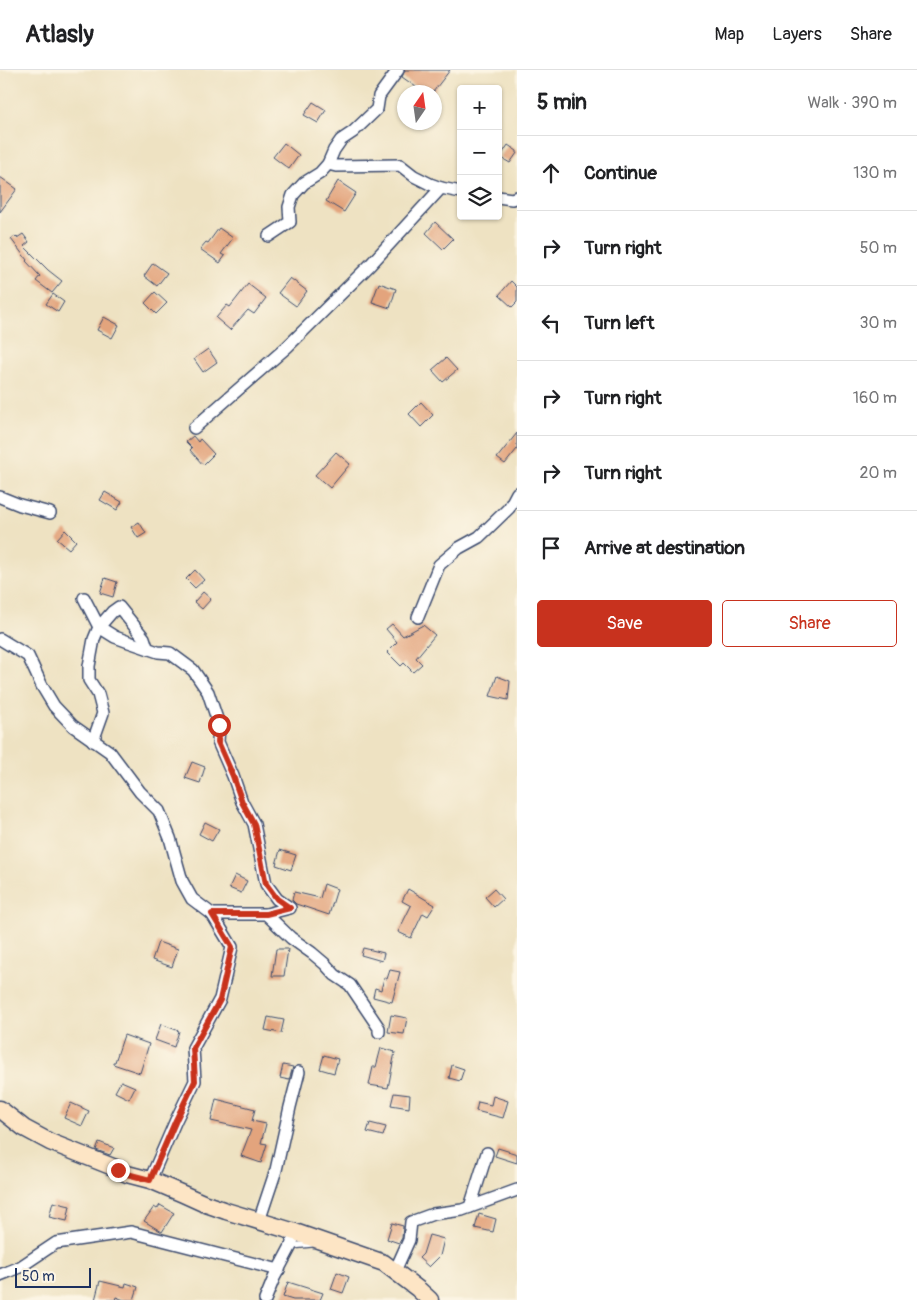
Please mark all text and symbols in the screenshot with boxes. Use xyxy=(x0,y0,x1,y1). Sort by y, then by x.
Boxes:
text: Atlasly xyxy=(25,20,94,49)
text: Map xyxy=(715,23,744,46)
text: Layers xyxy=(772,23,822,46)
text: Share xyxy=(850,23,892,46)
north arrow xyxy=(397,85,442,130)
map controls xyxy=(457,85,502,220)
button: + xyxy=(457,85,502,130)
text: 5 min xyxy=(537,89,587,116)
text: Walk · 390 m xyxy=(808,93,897,113)
button: − xyxy=(457,130,502,175)
icon: ahead xyxy=(537,159,565,187)
text: Continue xyxy=(584,161,657,185)
text: 130 m xyxy=(853,163,897,183)
button: layers xyxy=(457,175,502,220)
icon: right xyxy=(537,234,565,262)
text: Turn right xyxy=(584,236,662,260)
text: 50 m xyxy=(860,238,897,258)
icon: left xyxy=(537,309,565,337)
text: Turn left xyxy=(584,311,654,335)
text: 30 m xyxy=(859,313,897,333)
icon: right xyxy=(537,384,565,412)
text: Turn right xyxy=(584,386,662,410)
text: 160 m xyxy=(853,388,897,408)
icon: right xyxy=(537,459,565,487)
text: Turn right xyxy=(584,461,662,485)
text: 20 m xyxy=(859,463,897,483)
icon: arrive xyxy=(537,534,565,562)
text: Arrive at destination xyxy=(584,536,745,560)
button: Save xyxy=(537,600,712,647)
button: Share xyxy=(722,600,897,647)
route start xyxy=(208,714,231,737)
route end xyxy=(107,1159,130,1182)
scale bar xyxy=(15,1265,91,1288)
text: 50 m xyxy=(22,1268,55,1285)

